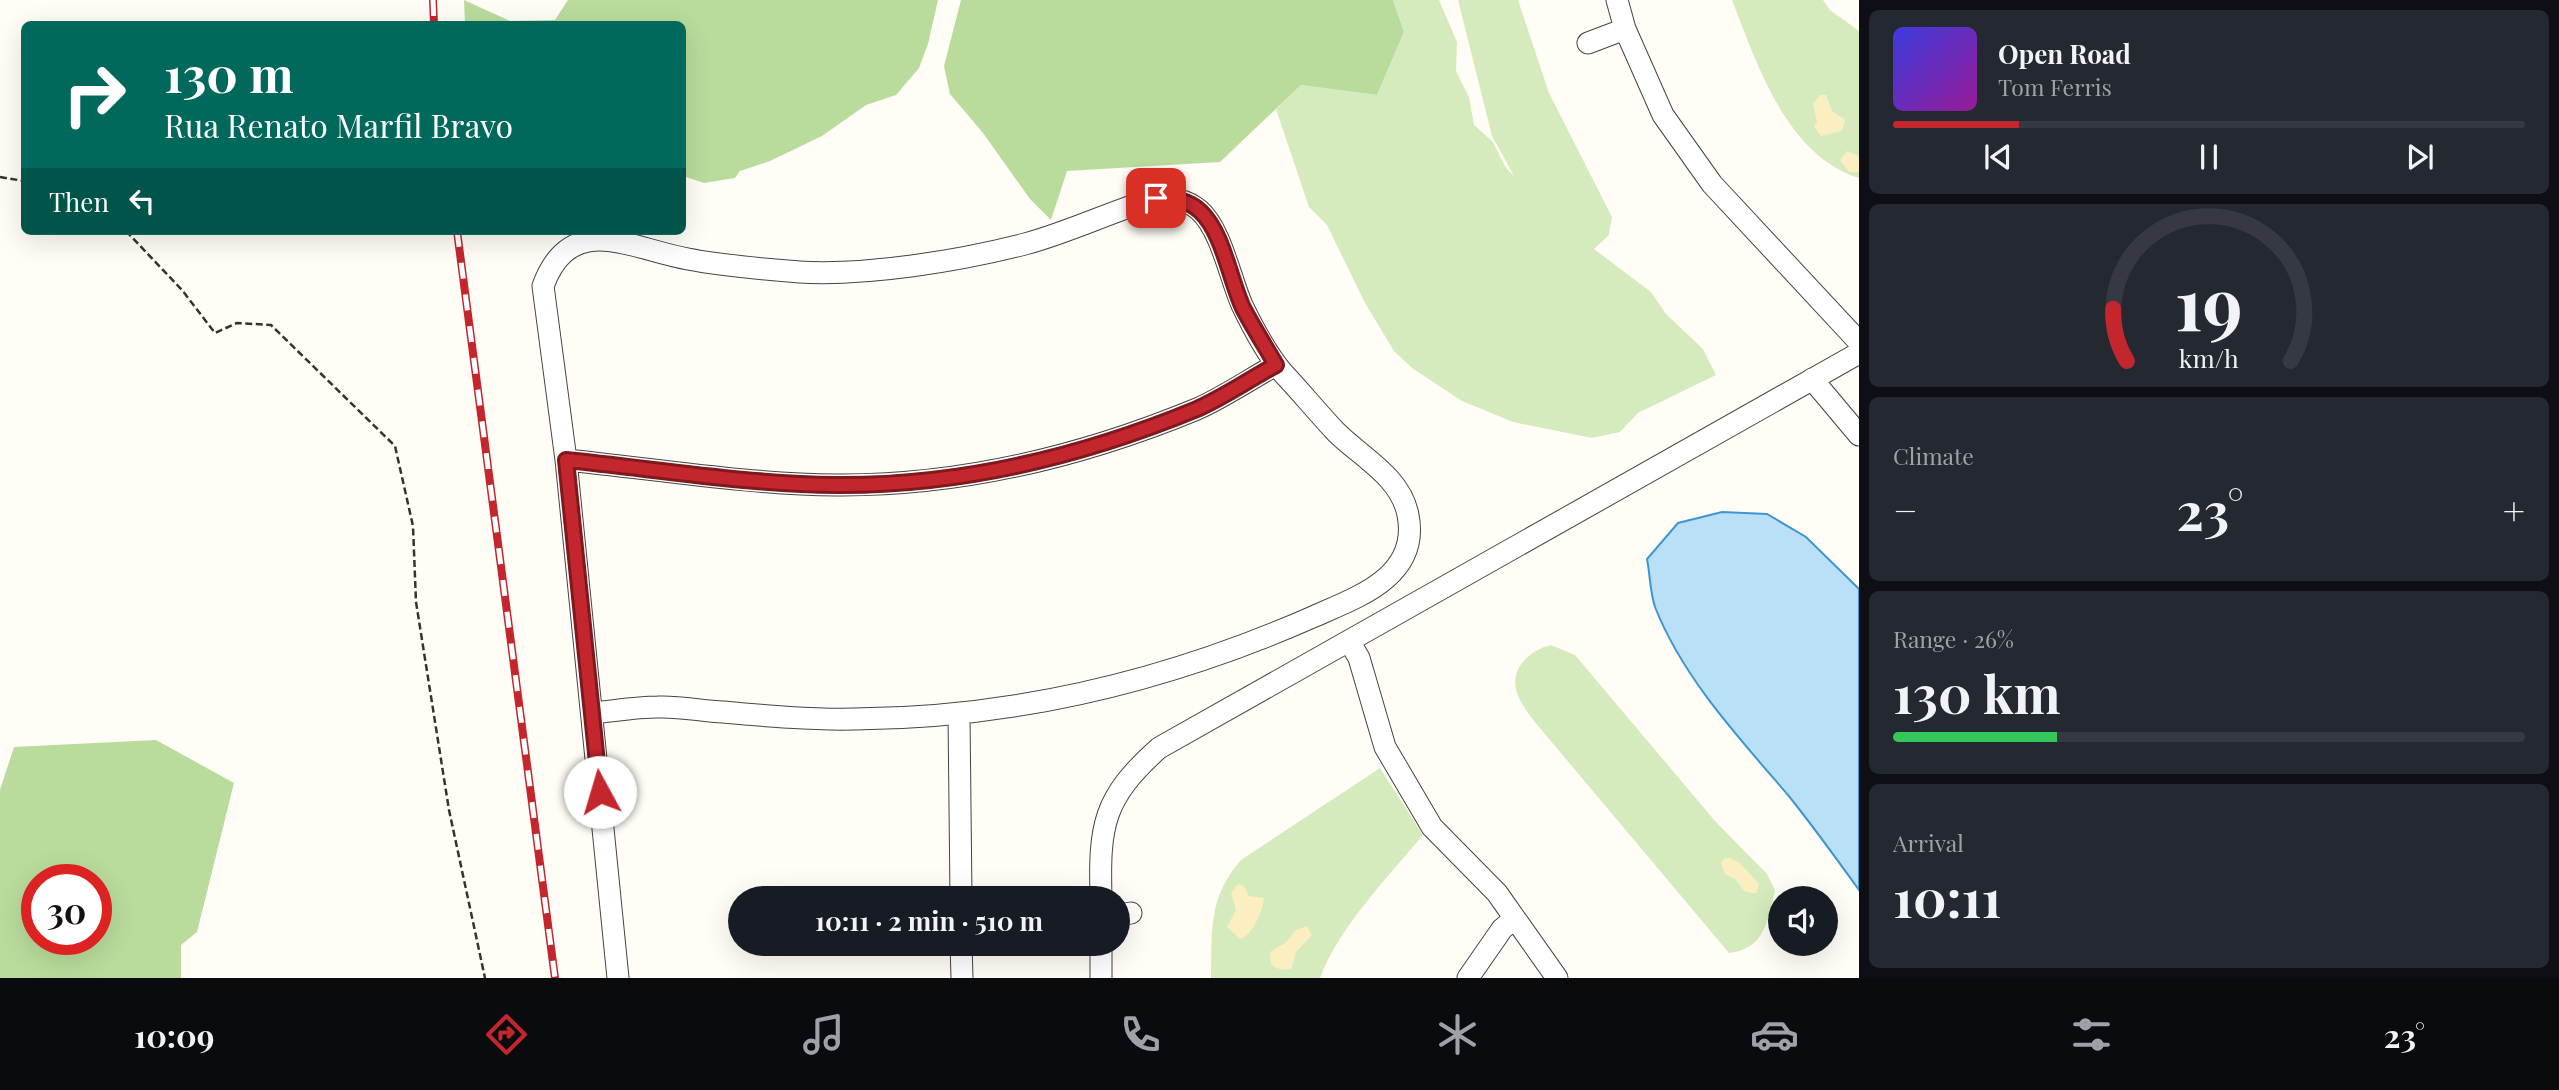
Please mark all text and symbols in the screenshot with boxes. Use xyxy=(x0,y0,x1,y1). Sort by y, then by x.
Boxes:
text: Open Road xyxy=(1998,36,2131,71)
text: 130 m xyxy=(164,40,294,105)
icon: right xyxy=(49,49,140,140)
text: Tom Ferris xyxy=(1998,71,2112,102)
text: Rua Renato Marfil Bravo xyxy=(164,103,513,146)
icon: previous xyxy=(1979,138,2017,176)
icon: pause xyxy=(2190,138,2228,176)
icon: next xyxy=(2401,138,2439,176)
pin xyxy=(1126,168,1186,228)
icon: arrive xyxy=(1137,179,1175,217)
icon: left xyxy=(123,182,161,220)
text: Then xyxy=(49,184,109,219)
text: 19 xyxy=(2175,253,2243,350)
text: km/h xyxy=(2179,341,2239,374)
text: Climate xyxy=(1893,440,1974,471)
text: 23° xyxy=(2177,475,2244,544)
text: − xyxy=(1893,484,1918,535)
text: + xyxy=(2503,484,2525,535)
text: Range · 26% xyxy=(1893,623,2014,654)
text: 130 km xyxy=(1893,658,2060,727)
position arrow xyxy=(563,755,637,829)
text: Arrival xyxy=(1893,827,1964,858)
text: 10:11 xyxy=(1893,862,2001,931)
speed limit sign: 30 xyxy=(21,864,112,955)
map controls xyxy=(1768,886,1838,956)
button: sound xyxy=(1768,886,1838,956)
text: 10:11 · 2 min · 510 m xyxy=(815,903,1043,938)
icon: directions xyxy=(482,1010,531,1059)
icon: music xyxy=(799,1010,848,1059)
icon: phone xyxy=(1116,1010,1165,1059)
icon: climate xyxy=(1433,1010,1482,1059)
icon: car xyxy=(1750,1010,1799,1059)
icon: filters xyxy=(2067,1010,2116,1059)
text: 10:09 xyxy=(134,1013,214,1056)
text: 23° xyxy=(2384,1013,2425,1056)

